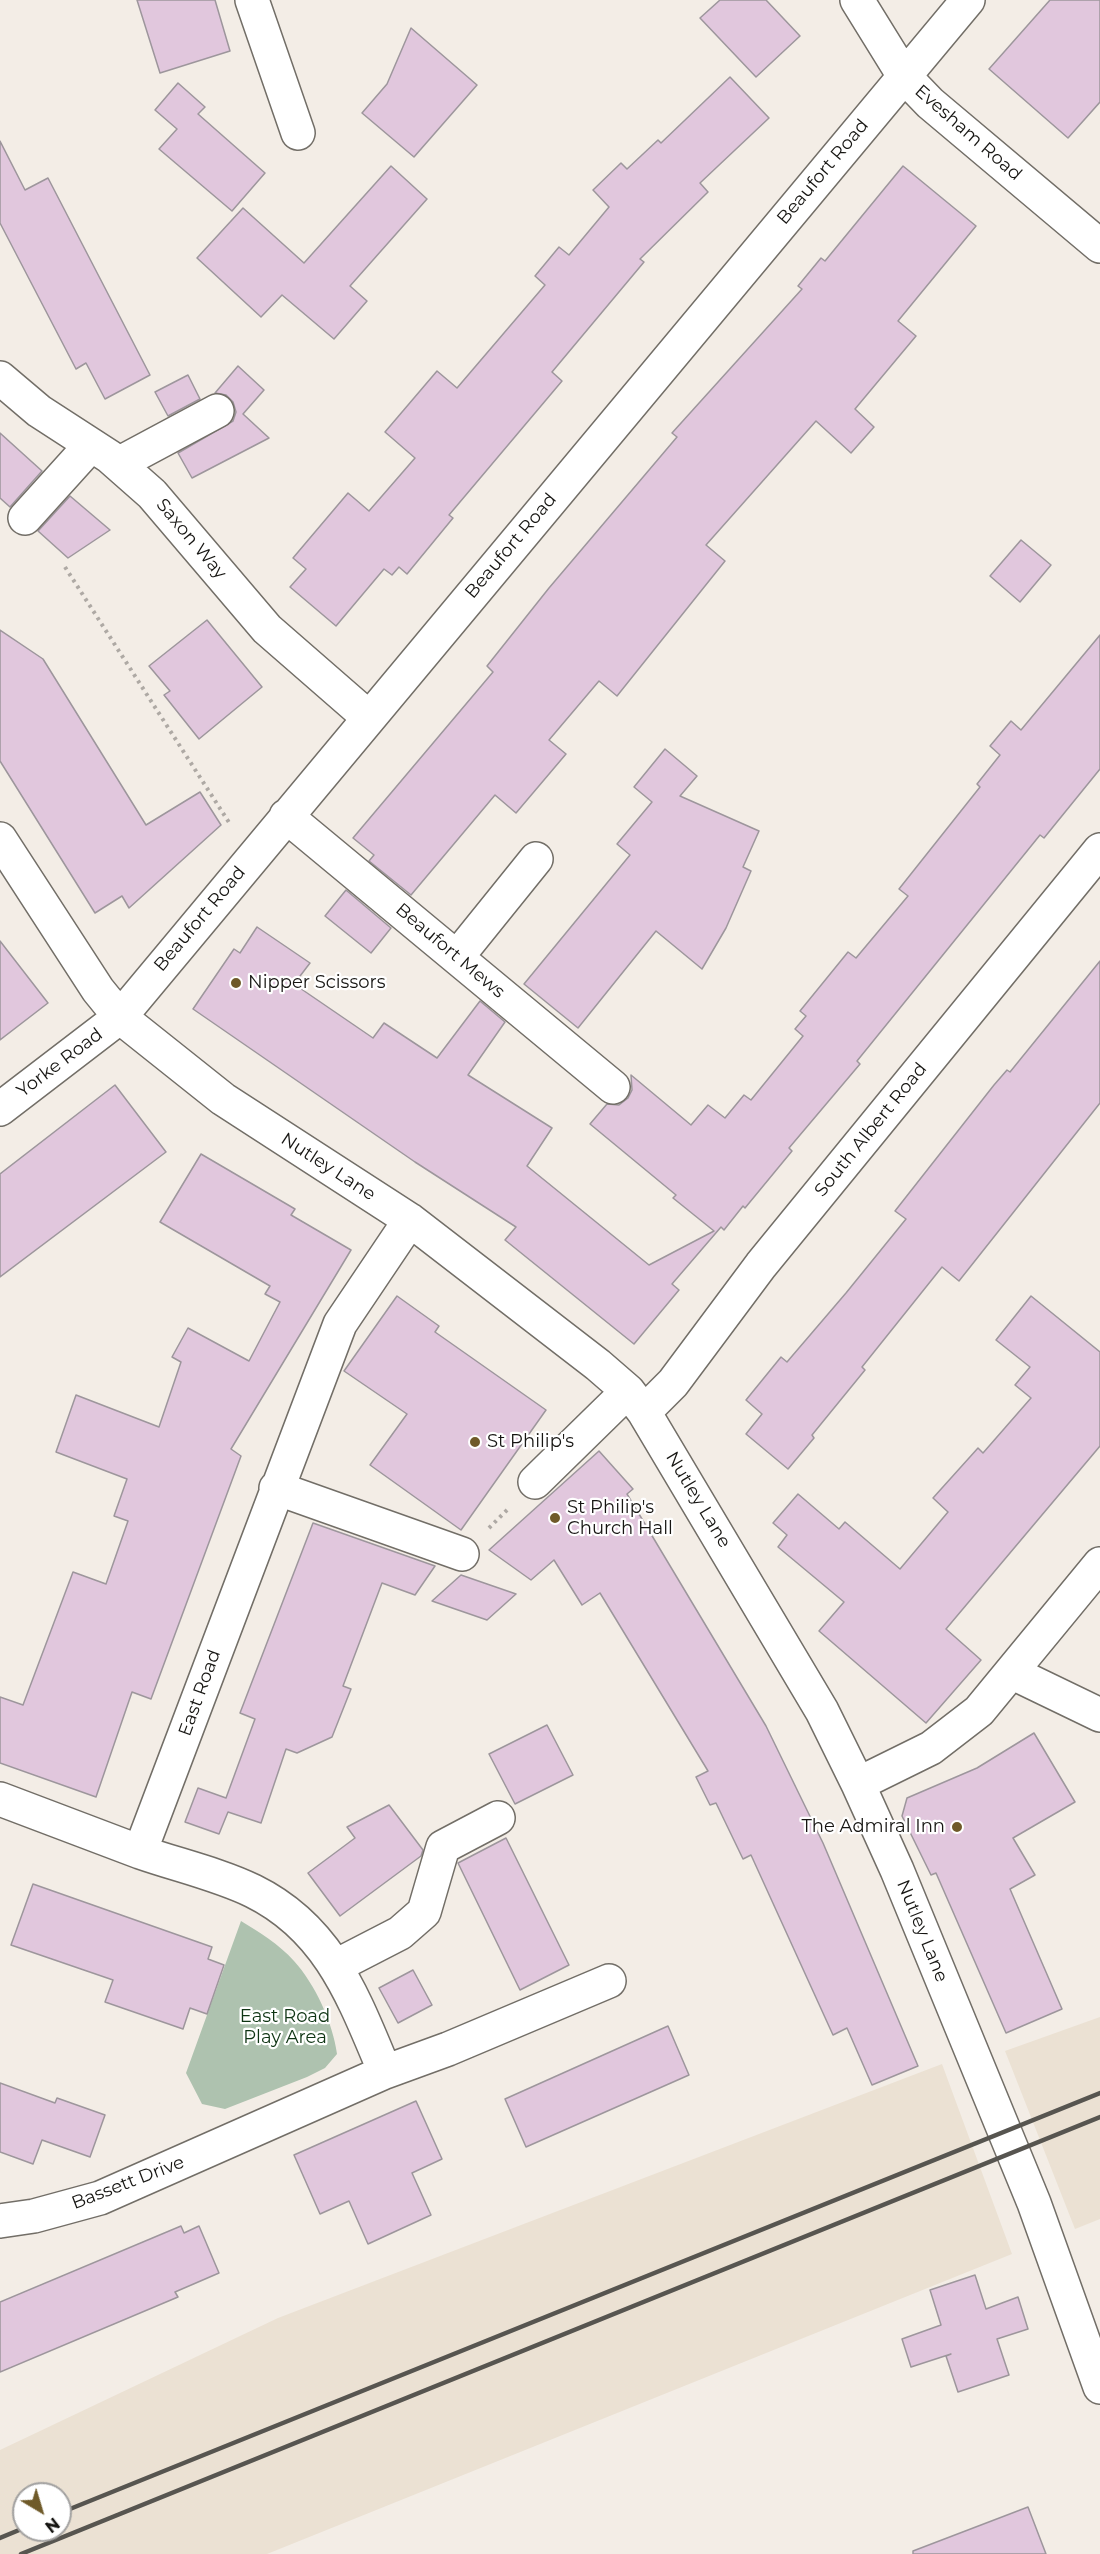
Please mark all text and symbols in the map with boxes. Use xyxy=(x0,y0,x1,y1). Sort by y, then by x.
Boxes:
street label: Evesham Road xyxy=(910,81,1026,185)
street label: Beaufort Road xyxy=(773,115,873,229)
street label: Beaufort Road xyxy=(461,489,561,603)
street label: Saxon Way xyxy=(151,494,231,584)
street label: Beaufort Road xyxy=(150,862,250,976)
street label: Beaufort Mews xyxy=(391,899,509,1003)
place label: Nipper Scissors xyxy=(248,972,385,994)
marker: Nipper Scissors xyxy=(229,976,243,990)
street label: Yorke Road xyxy=(13,1024,107,1102)
street label: South Albert Road xyxy=(810,1059,932,1201)
street label: Nutley Lane xyxy=(277,1128,379,1206)
place label: St Philip's xyxy=(487,1431,574,1453)
marker: St Philip's xyxy=(468,1435,482,1449)
street label: Nutley Lane xyxy=(661,1448,735,1552)
place label: St Philip's Church Hall xyxy=(567,1497,673,1540)
marker: St Philip's Church Hall xyxy=(548,1511,562,1525)
street label: East Road xyxy=(174,1647,226,1739)
place label: The Admiral Inn xyxy=(802,1816,945,1838)
marker: The Admiral Inn xyxy=(950,1820,964,1834)
street label: Nutley Lane xyxy=(892,1877,952,1985)
park label: East Road Play Area xyxy=(240,2006,330,2048)
street label: Bassett Drive xyxy=(69,2152,187,2214)
north arrow xyxy=(12,2482,72,2542)
text: N xyxy=(41,2514,63,2536)

